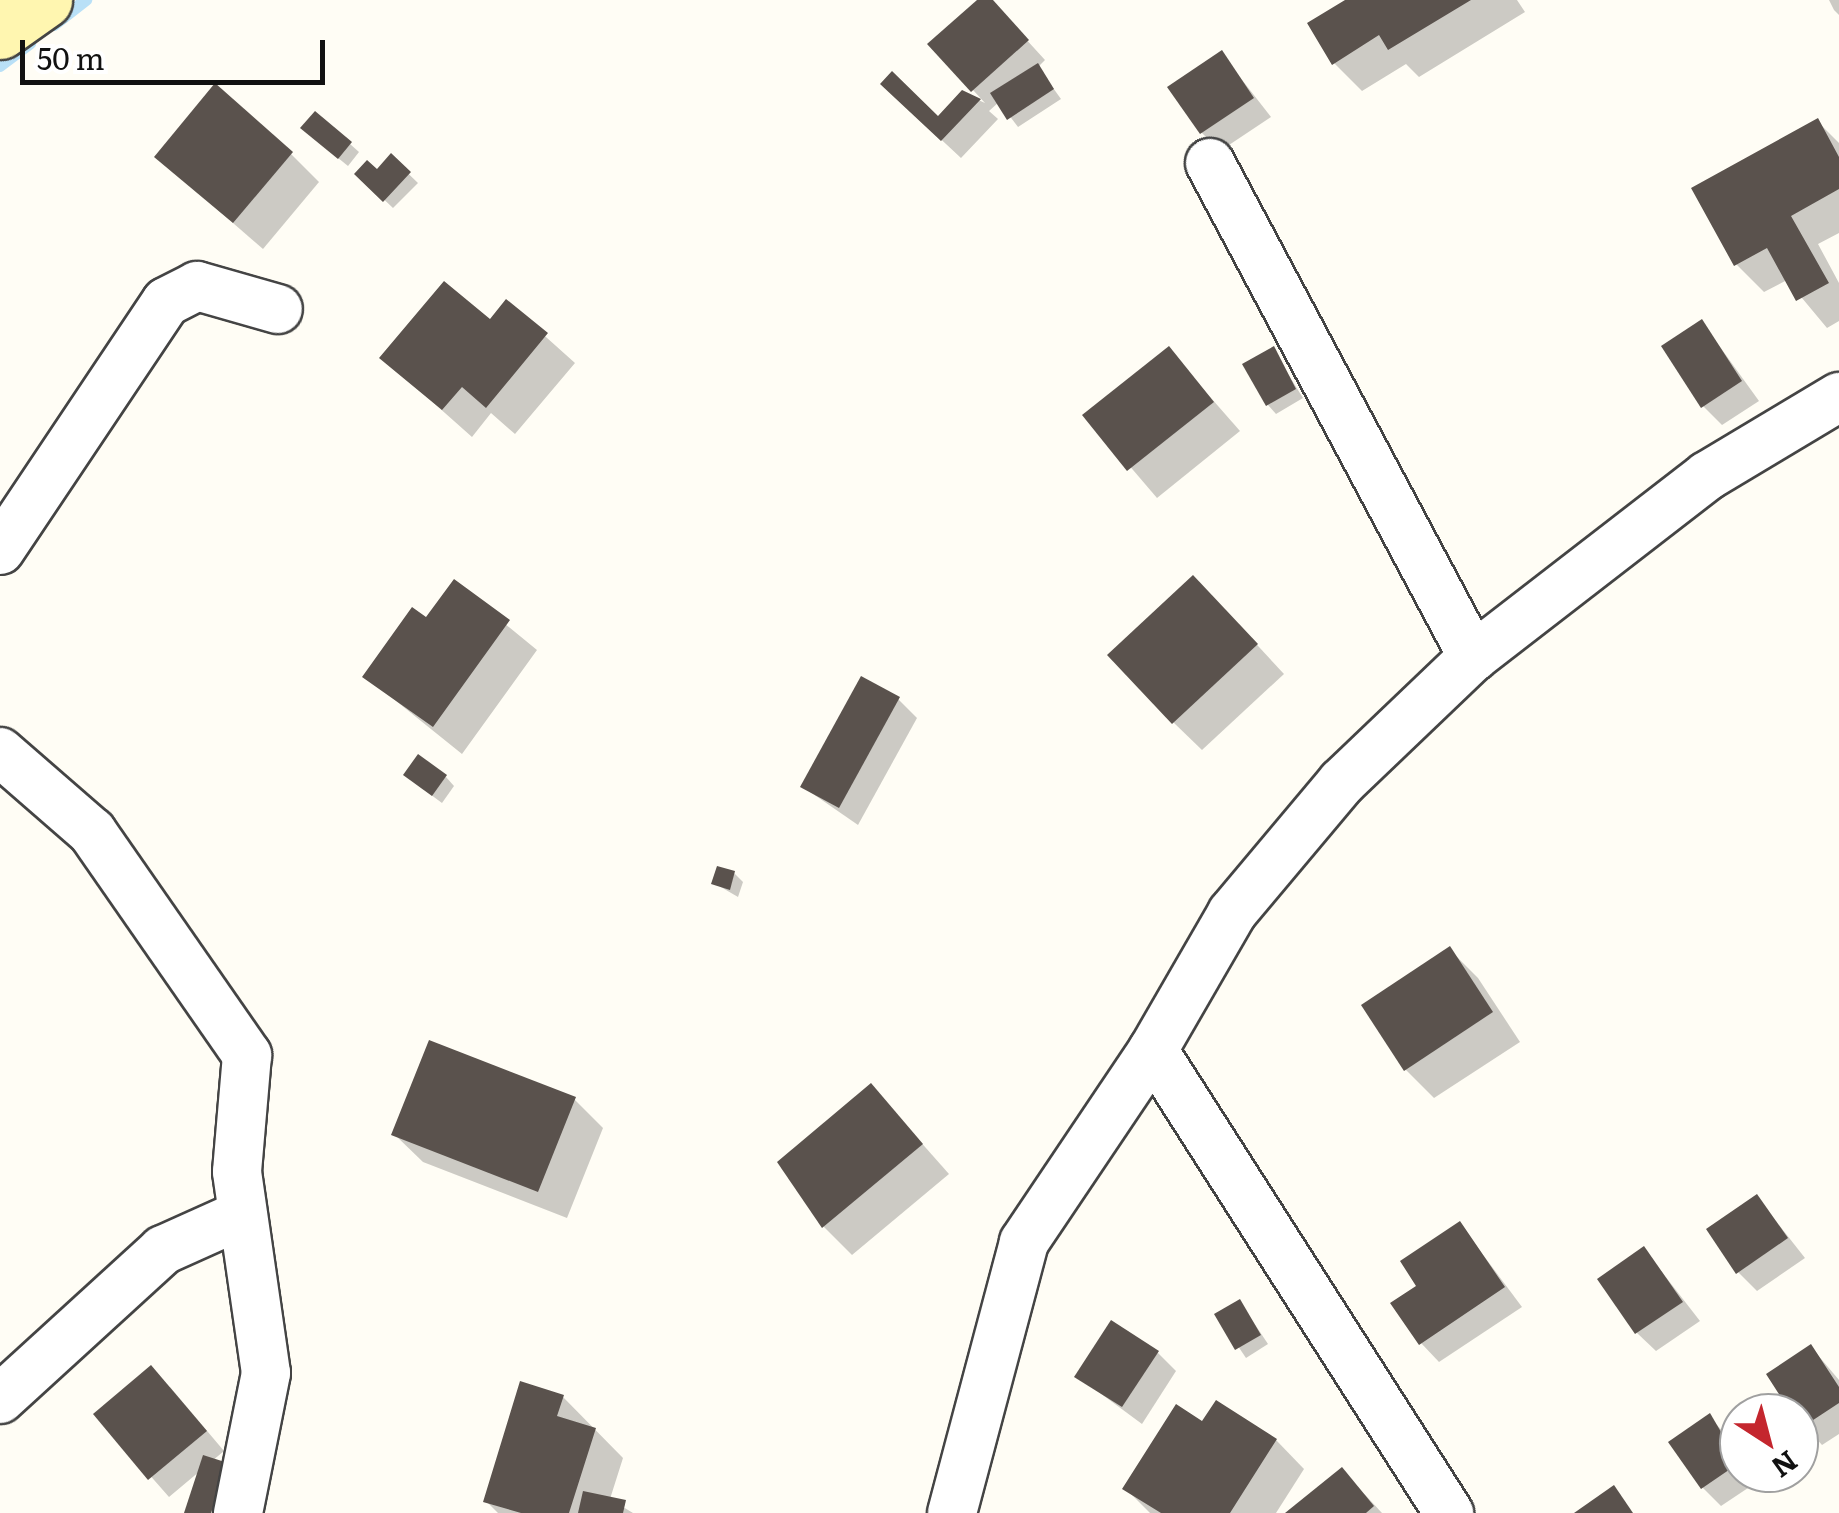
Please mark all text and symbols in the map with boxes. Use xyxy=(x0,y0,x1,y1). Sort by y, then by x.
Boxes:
scale bar xyxy=(25,20,330,82)
text: 50 m xyxy=(37,35,105,79)
north arrow xyxy=(1719,1393,1819,1493)
text: N xyxy=(1764,1442,1807,1490)

